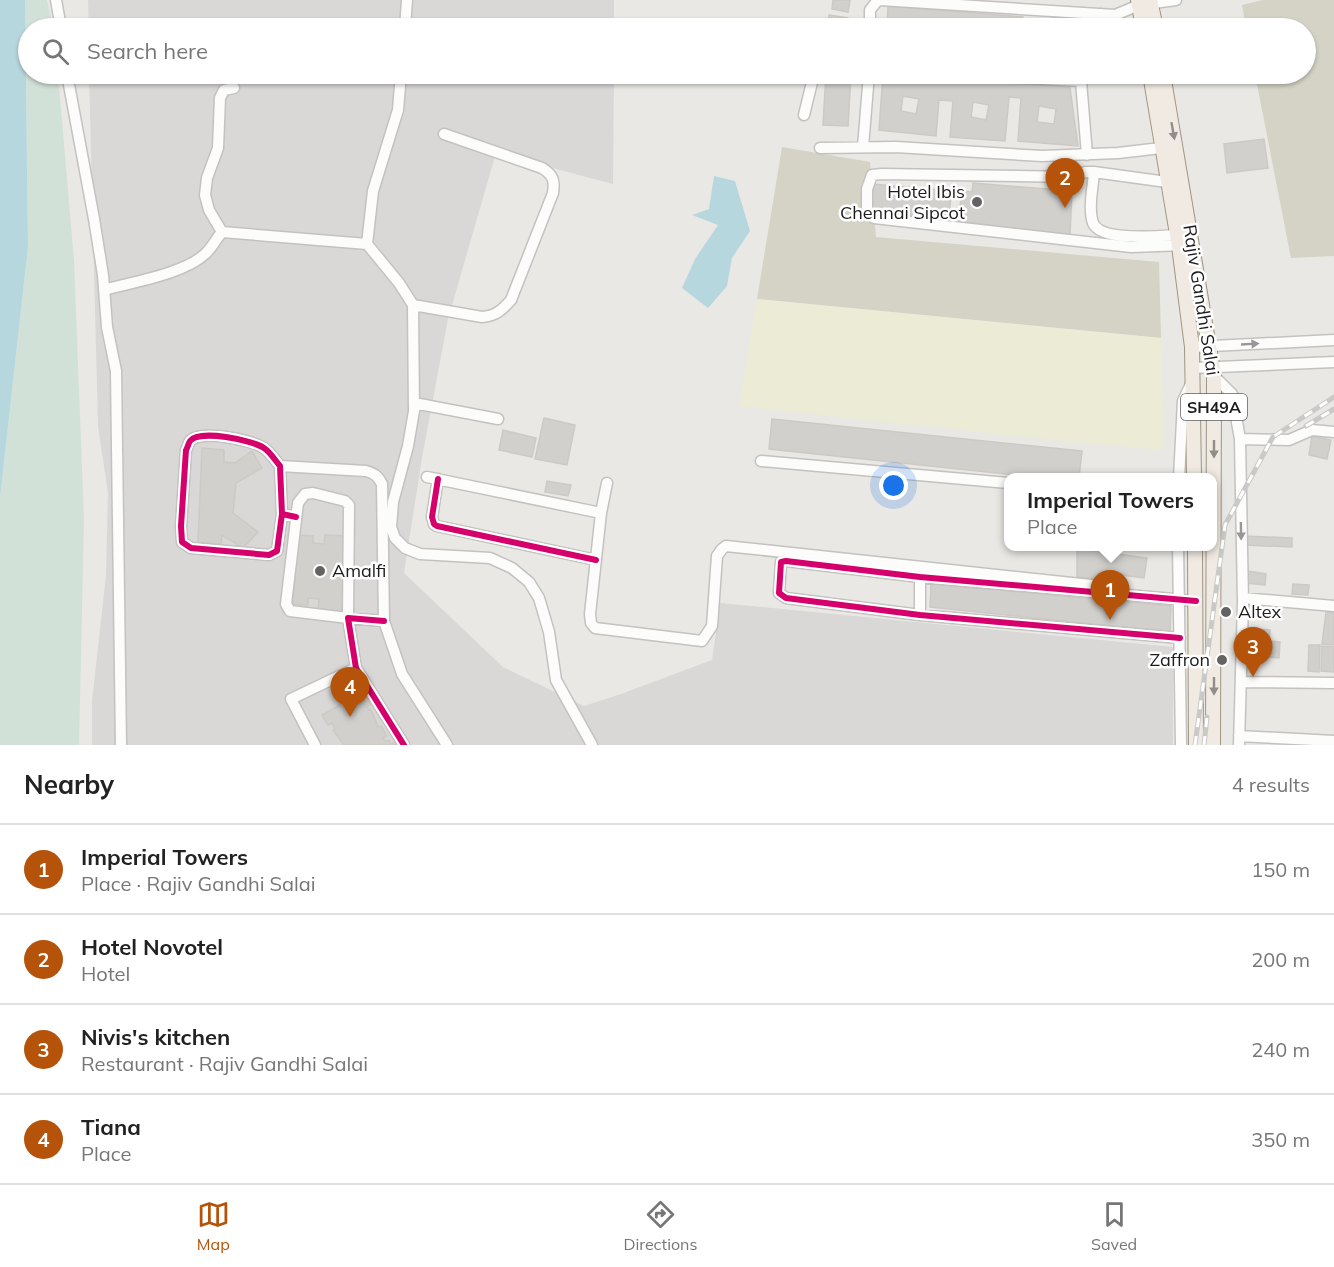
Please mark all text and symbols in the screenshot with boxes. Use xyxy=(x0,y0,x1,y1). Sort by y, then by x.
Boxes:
search box xyxy=(18,18,1316,84)
icon: search xyxy=(39,35,72,68)
text: Search here xyxy=(87,37,208,65)
one-way arrow xyxy=(1169,122,1178,141)
pin: 2 xyxy=(1046,158,1084,208)
place label: Hotel Ibis Chennai Sipcot xyxy=(840,180,965,224)
marker: Hotel Ibis Chennai Sipcot xyxy=(970,195,984,209)
street label: Rajiv Gandhi Salai xyxy=(1178,223,1225,377)
one-way arrow xyxy=(1241,340,1260,349)
road number: SH49A xyxy=(1181,394,1247,420)
one-way arrow xyxy=(1209,439,1219,458)
your location xyxy=(879,471,908,500)
popup xyxy=(1004,473,1217,551)
text: Imperial Towers xyxy=(1027,486,1194,514)
text: Place xyxy=(1027,514,1077,539)
one-way arrow xyxy=(1236,521,1246,540)
place label: Amalfi xyxy=(332,559,386,582)
marker: Amalfi xyxy=(313,564,327,578)
pin: 1 xyxy=(1090,570,1130,620)
place label: Altex xyxy=(1238,600,1281,623)
marker: Altex xyxy=(1219,605,1233,619)
pin: 3 xyxy=(1234,628,1272,677)
place label: Zaffron xyxy=(1150,648,1210,671)
marker: Zaffron xyxy=(1215,653,1229,667)
pin: 4 xyxy=(330,668,370,717)
one-way arrow xyxy=(1209,676,1219,695)
text: Nearby xyxy=(24,768,114,801)
text: 4 results xyxy=(1232,772,1310,797)
text: Imperial Towers xyxy=(81,843,248,871)
text: 1 xyxy=(38,857,50,882)
text: 150 m xyxy=(1251,857,1310,882)
text: Place · Rajiv Gandhi Salai xyxy=(81,871,316,896)
text: Hotel Novotel xyxy=(81,933,223,961)
text: 2 xyxy=(38,947,50,972)
text: 200 m xyxy=(1251,947,1310,972)
text: Hotel xyxy=(81,961,130,986)
text: Nivis's kitchen xyxy=(81,1023,230,1051)
text: 3 xyxy=(38,1037,50,1062)
text: 240 m xyxy=(1251,1037,1310,1062)
text: Restaurant · Rajiv Gandhi Salai xyxy=(81,1051,368,1076)
text: Tiana xyxy=(81,1113,141,1141)
text: 4 xyxy=(38,1127,50,1152)
text: 350 m xyxy=(1251,1127,1310,1152)
text: Place xyxy=(81,1141,131,1166)
tab: Map xyxy=(197,1198,230,1254)
tab: Directions xyxy=(623,1198,697,1254)
tab: Saved xyxy=(1091,1198,1137,1254)

